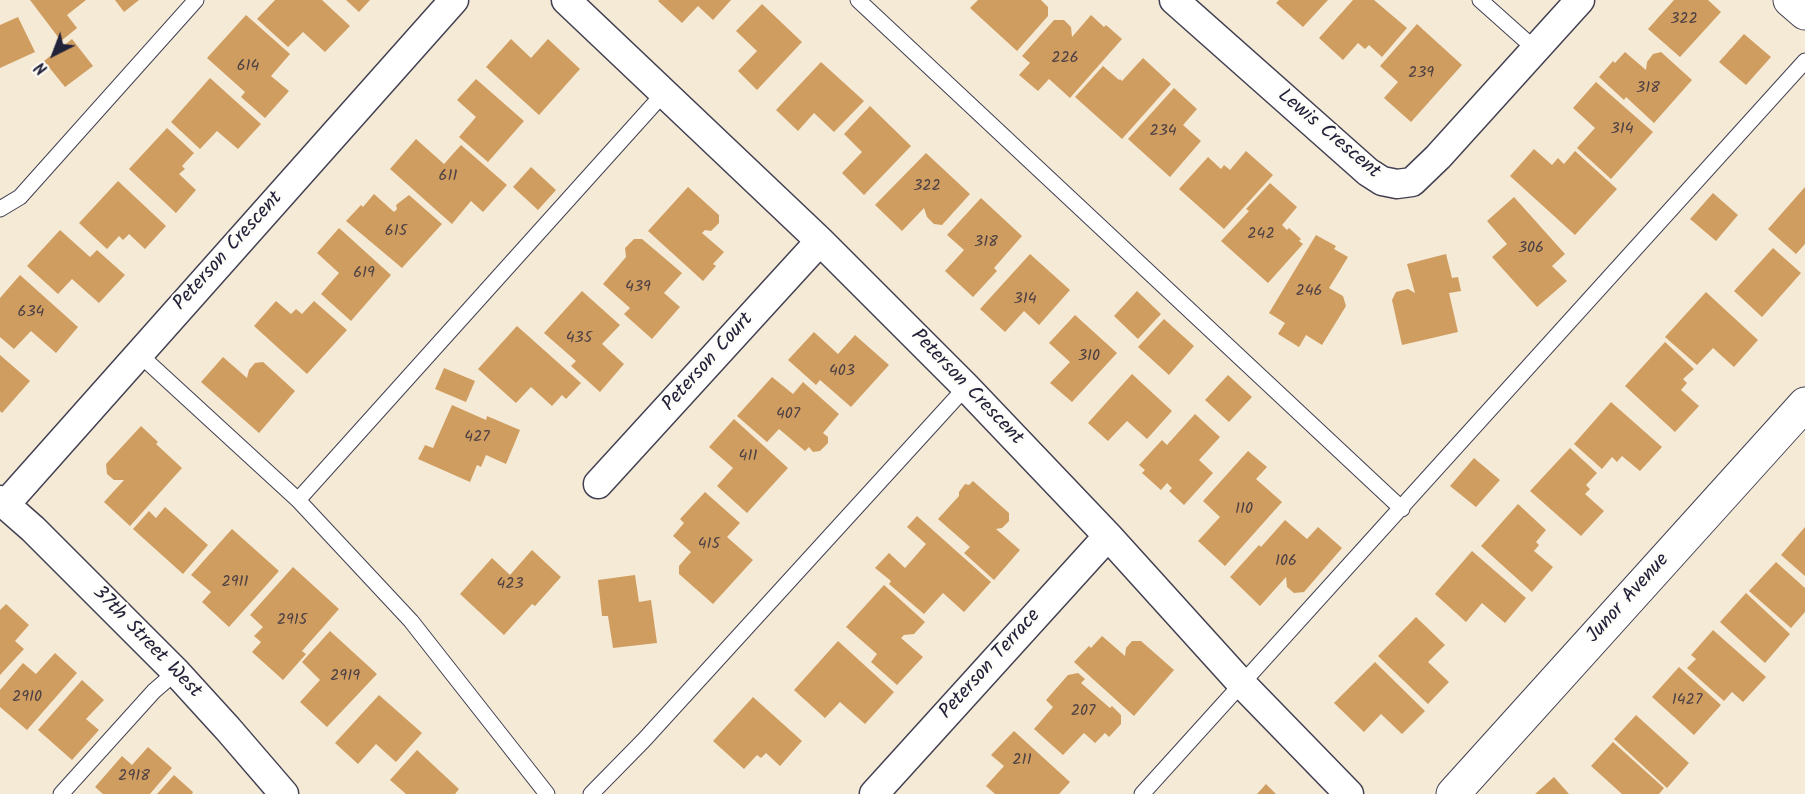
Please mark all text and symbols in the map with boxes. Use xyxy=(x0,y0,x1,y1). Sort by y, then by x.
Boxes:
house number: 322 xyxy=(1670,10,1698,30)
north arrow xyxy=(24,24,84,84)
house number: 226 xyxy=(1051,49,1079,69)
text: N xyxy=(30,55,54,80)
house number: 614 xyxy=(237,57,259,77)
house number: 239 xyxy=(1408,64,1434,84)
house number: 318 xyxy=(1636,79,1660,99)
street label: Lewis Crescent xyxy=(1272,85,1384,185)
house number: 314 xyxy=(1611,120,1633,140)
house number: 234 xyxy=(1149,122,1177,142)
house number: 611 xyxy=(439,167,457,187)
house number: 322 xyxy=(913,177,941,197)
street label: Peterson Crescent xyxy=(169,188,289,316)
house number: 615 xyxy=(385,222,407,242)
house number: 242 xyxy=(1247,225,1275,245)
house number: 318 xyxy=(974,233,998,253)
house number: 306 xyxy=(1518,239,1544,259)
house number: 619 xyxy=(353,264,375,284)
house number: 439 xyxy=(625,278,651,298)
house number: 246 xyxy=(1295,282,1323,302)
house number: 314 xyxy=(1014,290,1036,310)
house number: 634 xyxy=(18,303,44,323)
street label: Peterson Court xyxy=(658,309,760,417)
street label: Peterson Crescent xyxy=(905,325,1027,451)
house number: 435 xyxy=(566,329,592,349)
house number: 310 xyxy=(1078,347,1100,367)
house number: 403 xyxy=(829,362,855,382)
house number: 407 xyxy=(776,405,800,425)
house number: 427 xyxy=(464,428,490,448)
house number: 411 xyxy=(739,447,757,467)
house number: 110 xyxy=(1235,500,1253,520)
house number: 415 xyxy=(698,535,720,555)
street label: Junor Avenue xyxy=(1583,549,1675,649)
house number: 106 xyxy=(1275,552,1297,572)
house number: 2911 xyxy=(221,573,249,593)
house number: 423 xyxy=(496,575,524,595)
street label: 37th Street West xyxy=(86,582,206,704)
street label: Peterson Terrace xyxy=(935,605,1047,725)
house number: 2915 xyxy=(277,611,307,631)
house number: 2919 xyxy=(330,667,360,687)
house number: 2910 xyxy=(12,688,42,708)
house number: 1427 xyxy=(1672,691,1702,711)
house number: 207 xyxy=(1071,702,1095,722)
house number: 211 xyxy=(1012,751,1032,771)
house number: 2918 xyxy=(118,767,150,787)

